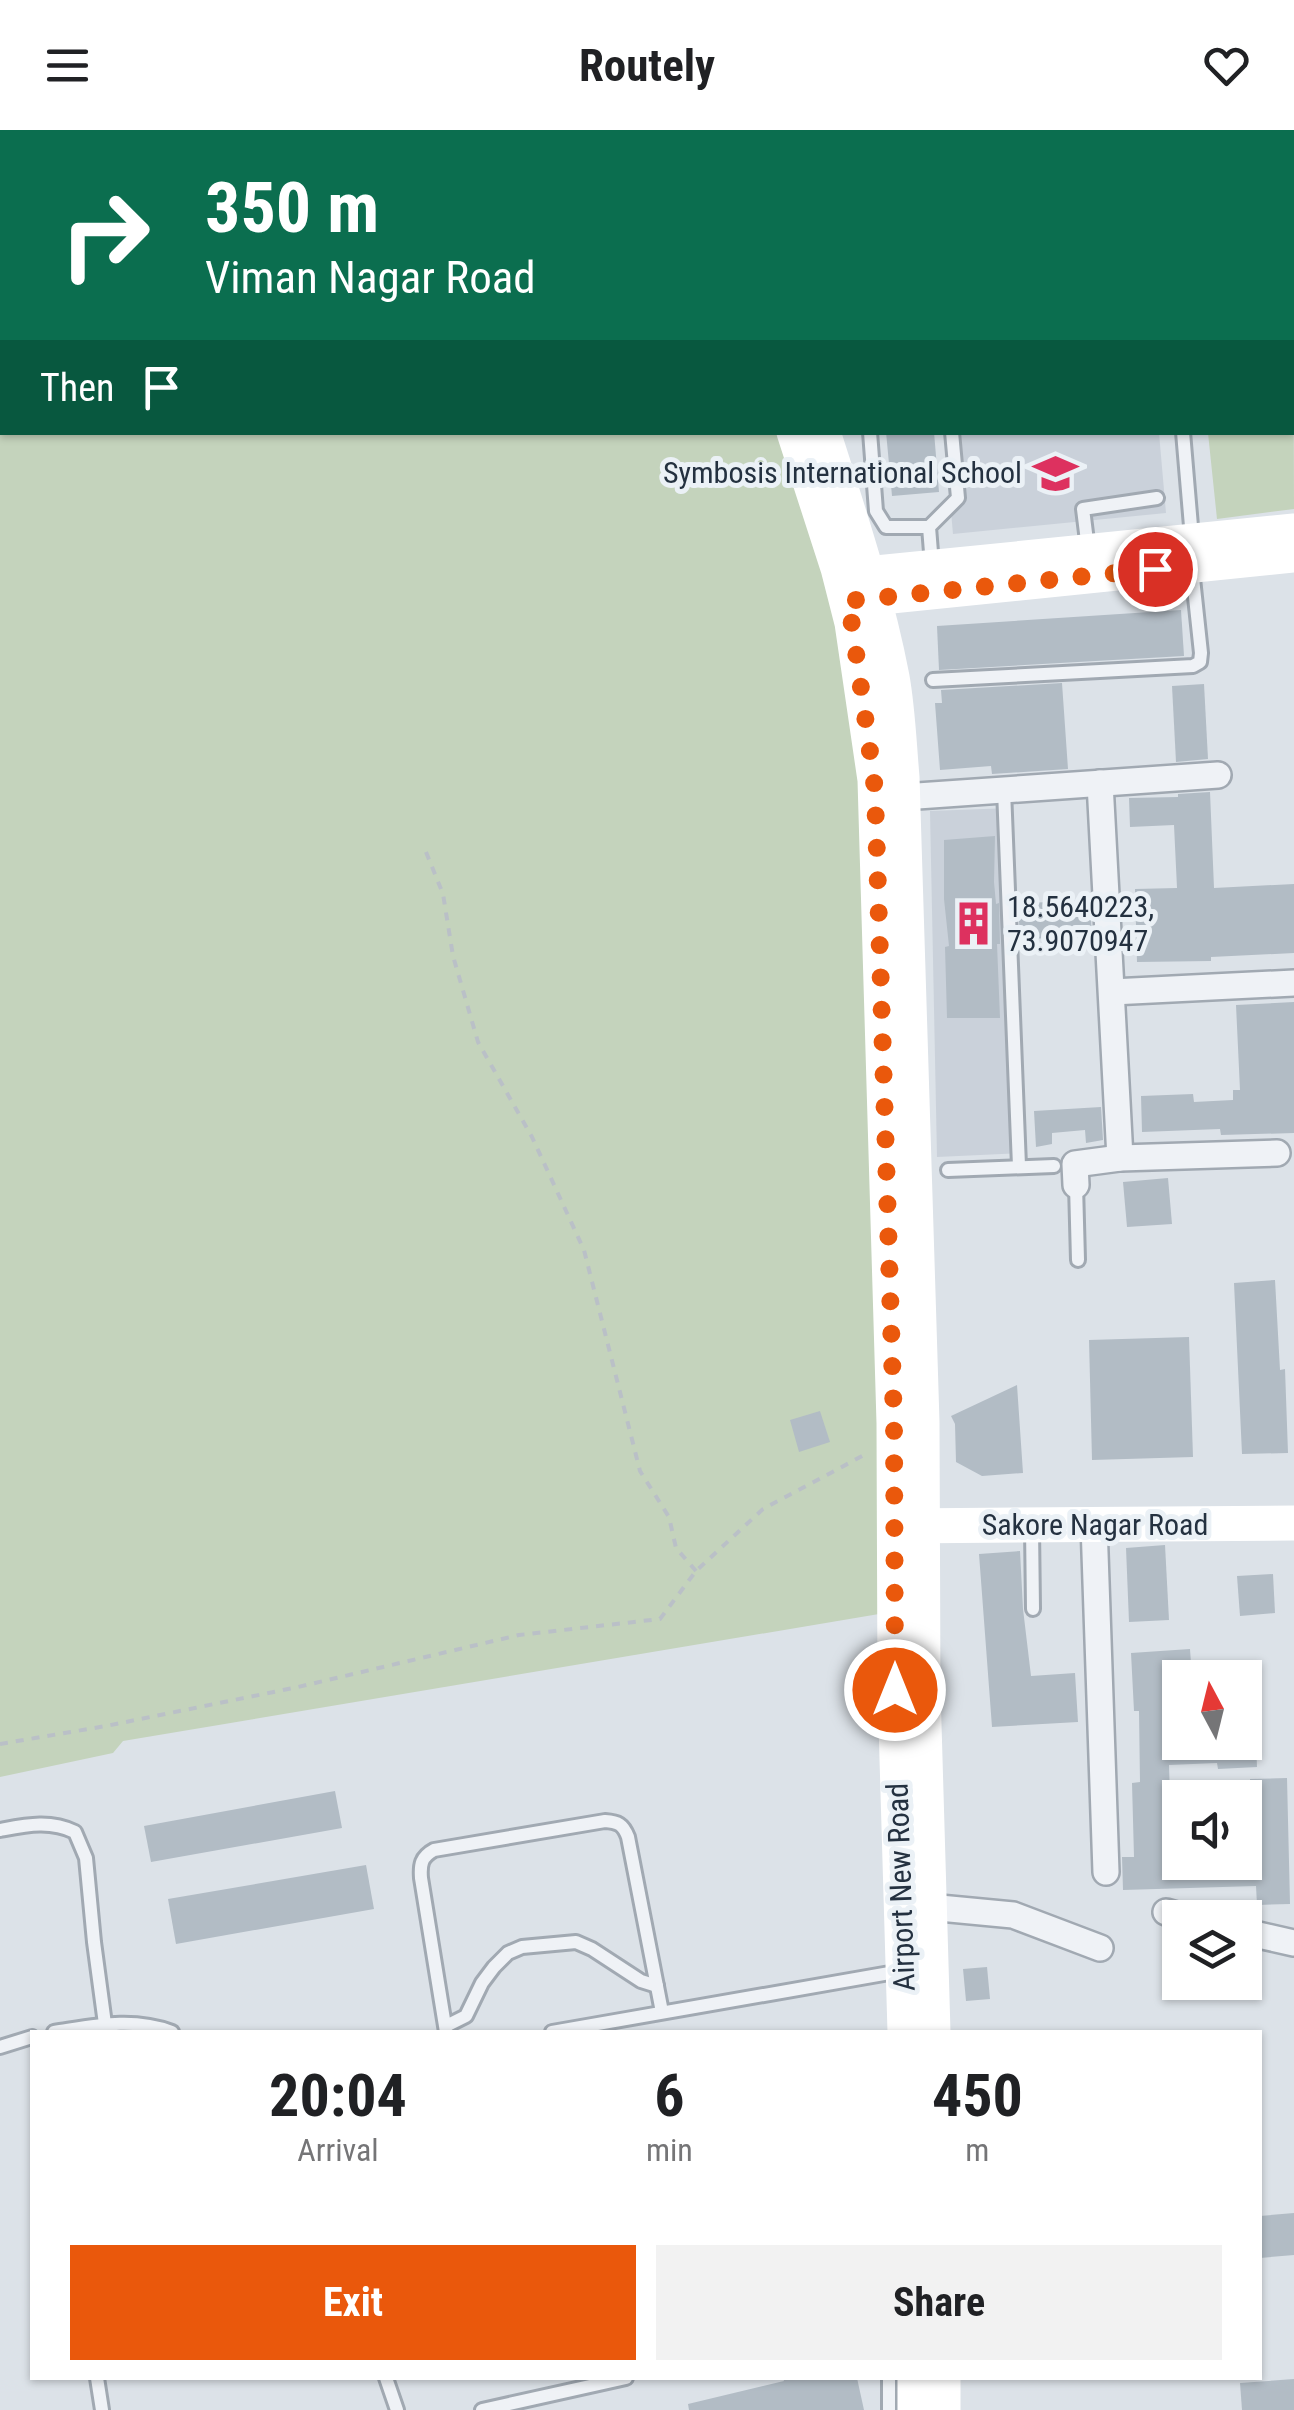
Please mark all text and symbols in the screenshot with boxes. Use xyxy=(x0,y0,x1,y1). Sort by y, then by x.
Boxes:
icon: menu xyxy=(40,38,95,93)
icon: heart xyxy=(1199,38,1254,93)
text: Routely xyxy=(579,39,715,92)
text: 350 m xyxy=(205,167,379,249)
icon: right xyxy=(40,170,170,300)
text: Viman Nagar Road xyxy=(205,251,536,304)
icon: arrive xyxy=(134,360,189,415)
text: Then xyxy=(40,366,114,410)
school or university icon: Symbosis International School xyxy=(1031,449,1079,497)
place label: Symbosis International School xyxy=(663,455,1022,490)
pin xyxy=(1113,527,1198,612)
icon: arrive xyxy=(1128,542,1183,597)
place label: 18.5640223, 73.9070947 xyxy=(1007,889,1154,958)
building icon: 18.5640223, 73.9070947 xyxy=(950,900,998,948)
street label: Sakore Nagar Road xyxy=(982,1507,1208,1542)
position arrow xyxy=(843,1638,947,1742)
north arrow xyxy=(1162,1660,1262,1760)
map controls xyxy=(1162,1660,1262,2000)
button: sound xyxy=(1162,1780,1262,1880)
street label: Airport New Road xyxy=(879,1782,922,1992)
button: layers xyxy=(1162,1900,1262,2000)
text: 20:04 xyxy=(269,2060,407,2131)
text: 6 xyxy=(654,2060,685,2131)
text: 450 xyxy=(932,2060,1023,2131)
text: Arrival xyxy=(297,2131,379,2169)
text: min xyxy=(646,2131,693,2169)
text: m xyxy=(965,2131,989,2169)
button: Exit xyxy=(70,2245,636,2360)
button: Share xyxy=(656,2245,1222,2360)

